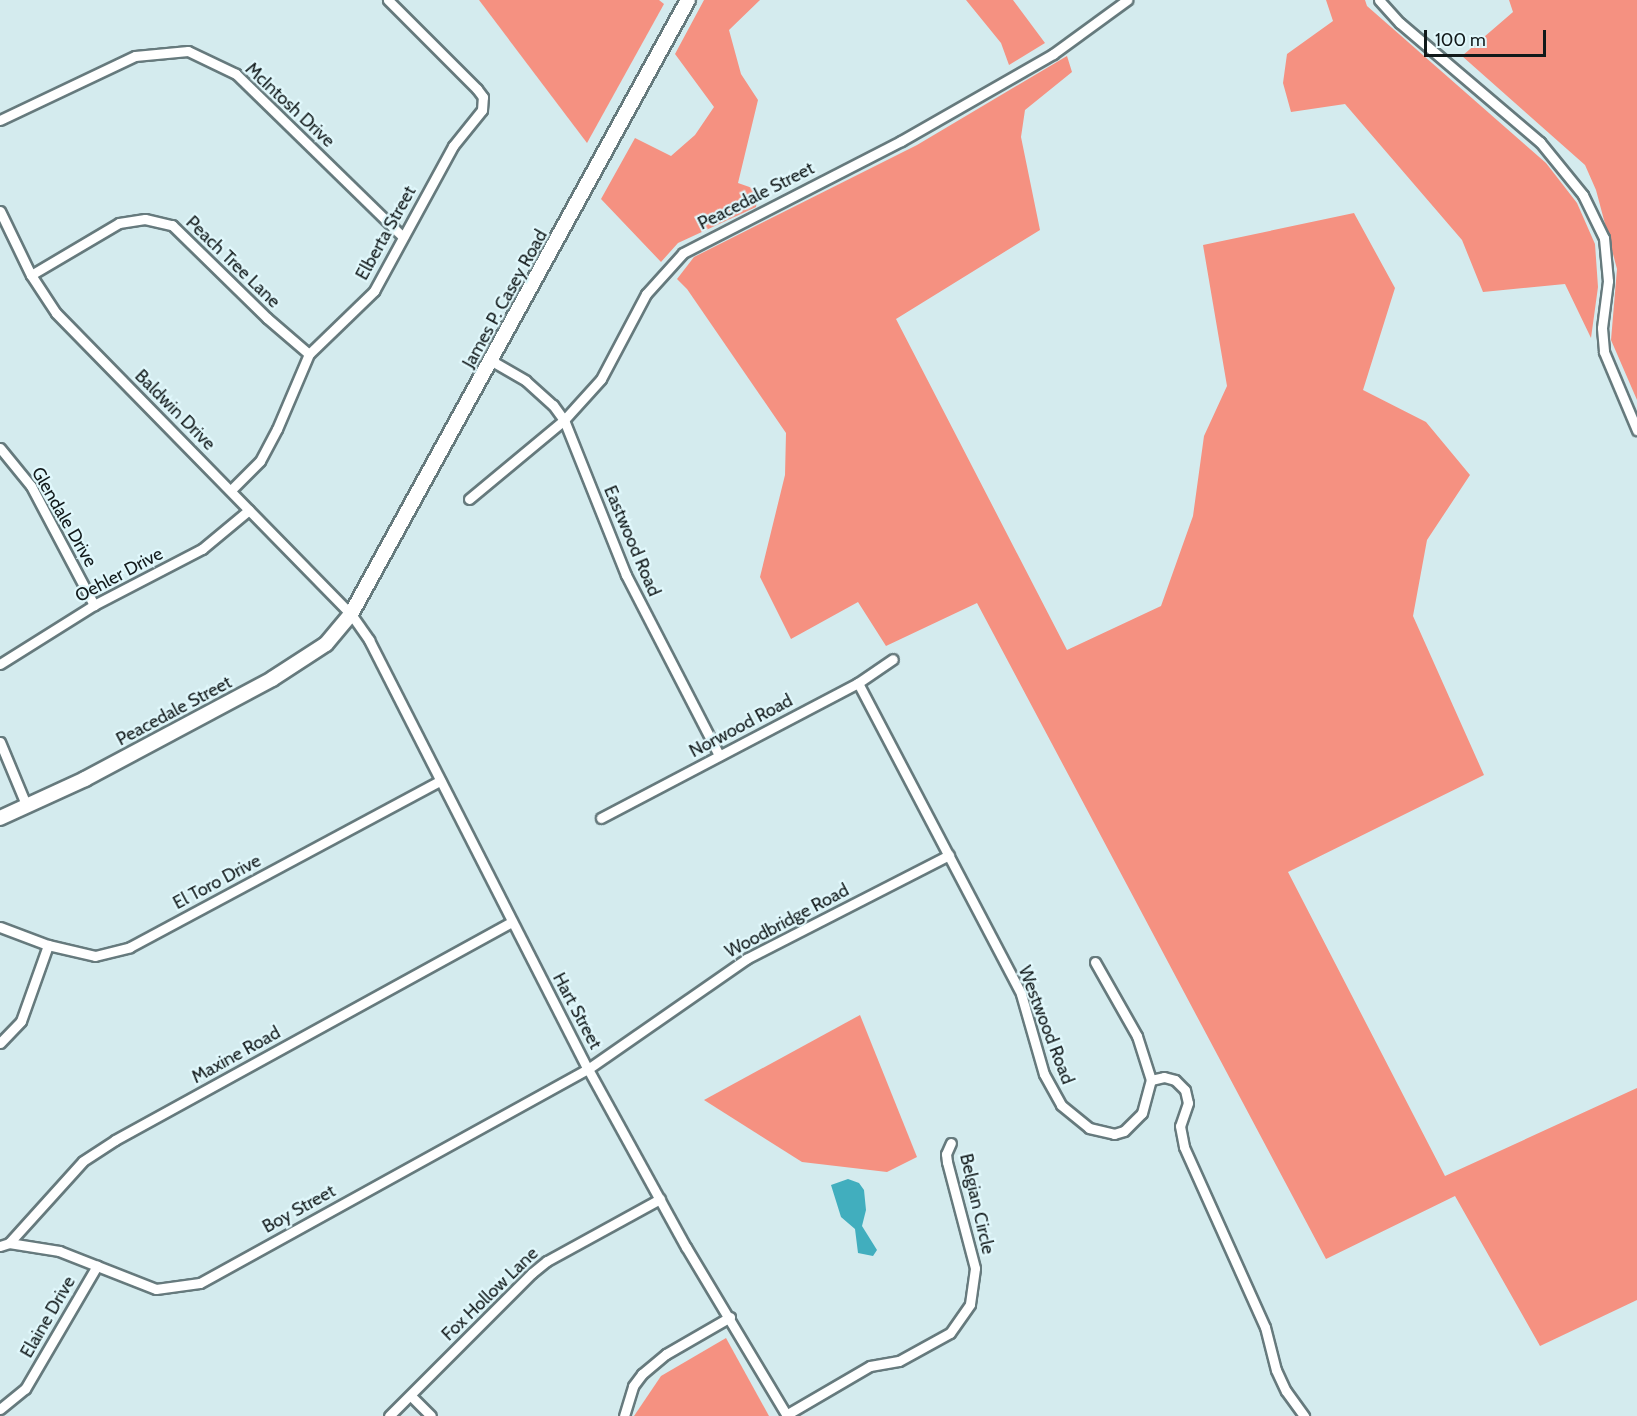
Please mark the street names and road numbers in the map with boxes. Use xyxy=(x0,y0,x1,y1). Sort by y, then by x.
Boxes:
street label: McIntosh Drive xyxy=(241,58,339,152)
street label: Peacedale Street xyxy=(694,157,818,235)
street label: Elberta Street xyxy=(351,182,421,284)
street label: Peach Tree Lane xyxy=(181,212,285,312)
street label: James P. Casey Road xyxy=(458,226,552,372)
street label: Baldwin Drive xyxy=(130,365,220,455)
street label: Glendale Drive xyxy=(27,463,101,571)
street label: Eastwood Road xyxy=(599,482,665,600)
street label: Oehler Drive xyxy=(71,543,167,607)
street label: Peacedale Street xyxy=(113,672,235,750)
street label: Norwood Road xyxy=(686,690,796,762)
street label: El Toro Drive xyxy=(169,850,265,914)
street label: Woodbridge Road xyxy=(722,879,852,963)
street label: Westwood Road xyxy=(1014,963,1078,1087)
street label: Hart Street xyxy=(548,969,606,1053)
street label: Maxine Road xyxy=(188,1022,284,1088)
street label: Belgian Circle xyxy=(955,1152,999,1256)
street label: Boy Street xyxy=(259,1180,339,1238)
street label: Fox Hollow Lane xyxy=(437,1243,543,1345)
street label: Elaine Drive xyxy=(16,1272,80,1362)

